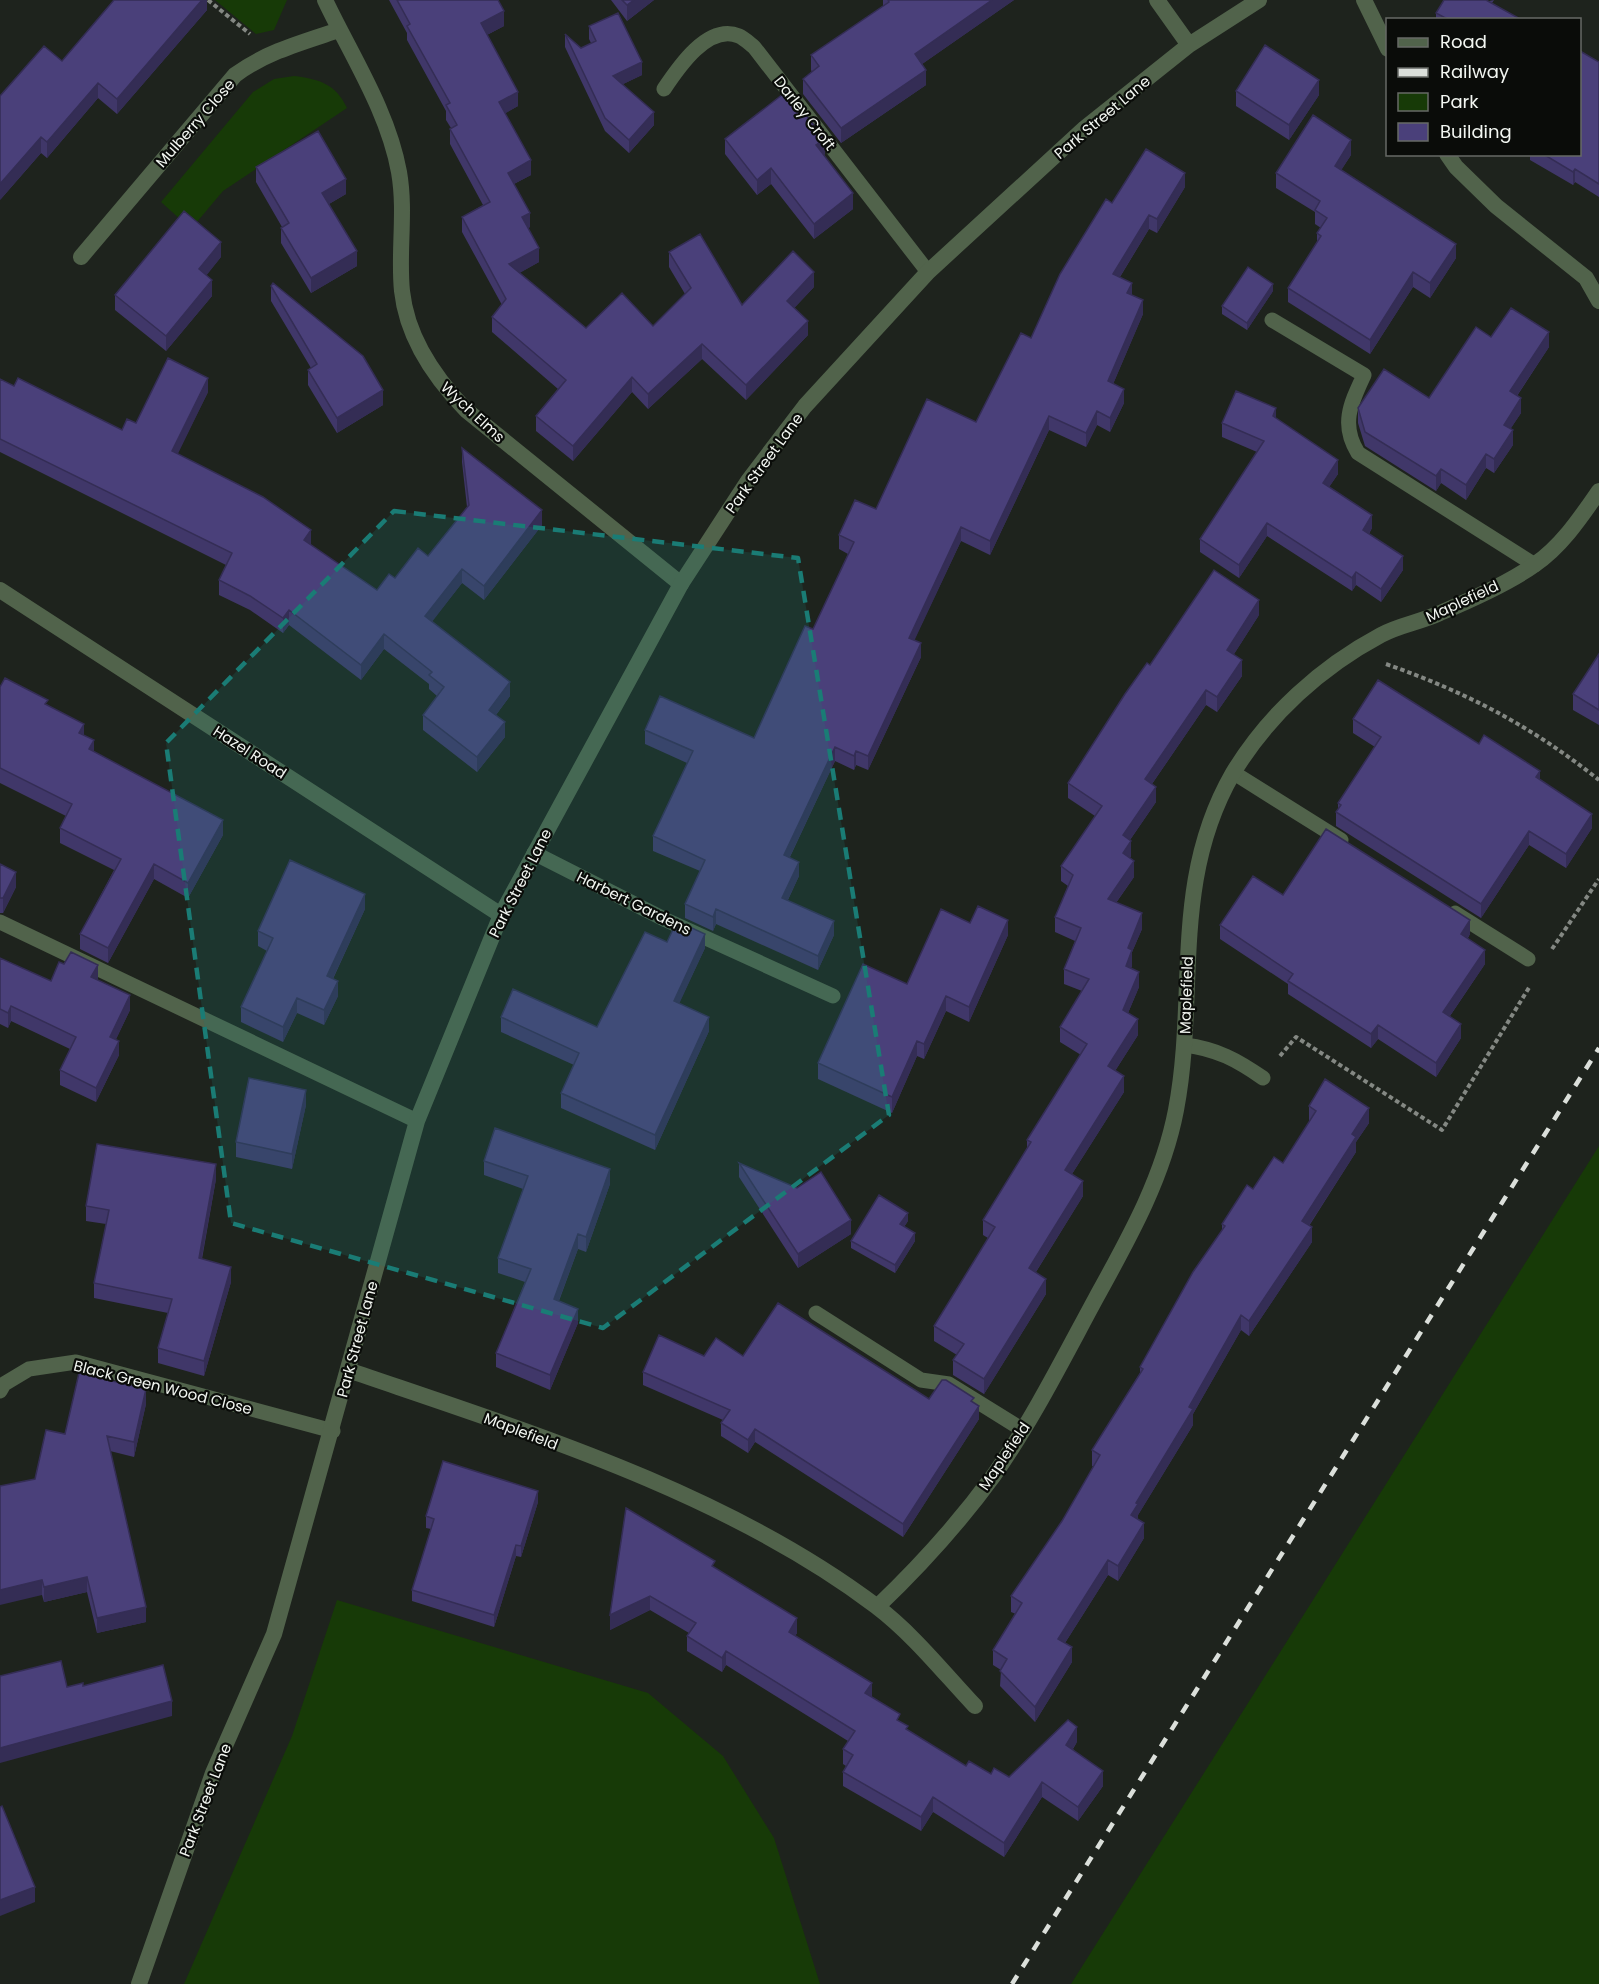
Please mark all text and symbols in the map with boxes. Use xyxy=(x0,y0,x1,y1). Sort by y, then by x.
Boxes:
legend xyxy=(1386,18,1581,156)
text: Road xyxy=(1440,29,1487,54)
text: Railway xyxy=(1440,59,1509,84)
street label: Darley Croft xyxy=(769,71,841,155)
street label: Park Street Lane xyxy=(1049,71,1155,163)
street label: Mulberry Close xyxy=(151,74,239,172)
text: Park xyxy=(1440,89,1479,114)
text: Building xyxy=(1440,119,1512,144)
street label: Wych Elms xyxy=(436,377,510,447)
street label: Park Street Lane xyxy=(720,408,808,518)
street label: Maplefield xyxy=(1422,575,1502,627)
street label: Hazel Road xyxy=(209,720,291,784)
street label: Park Street Lane xyxy=(483,825,557,941)
street label: Harbert Gardens xyxy=(573,866,695,940)
street label: Maplefield xyxy=(1174,956,1198,1034)
street label: Park Street Lane xyxy=(331,1279,383,1399)
street label: Black Green Wood Close xyxy=(72,1355,254,1419)
street label: Maplefield xyxy=(481,1407,561,1455)
street label: Maplefield xyxy=(973,1418,1035,1494)
street label: Park Street Lane xyxy=(174,1740,236,1860)

